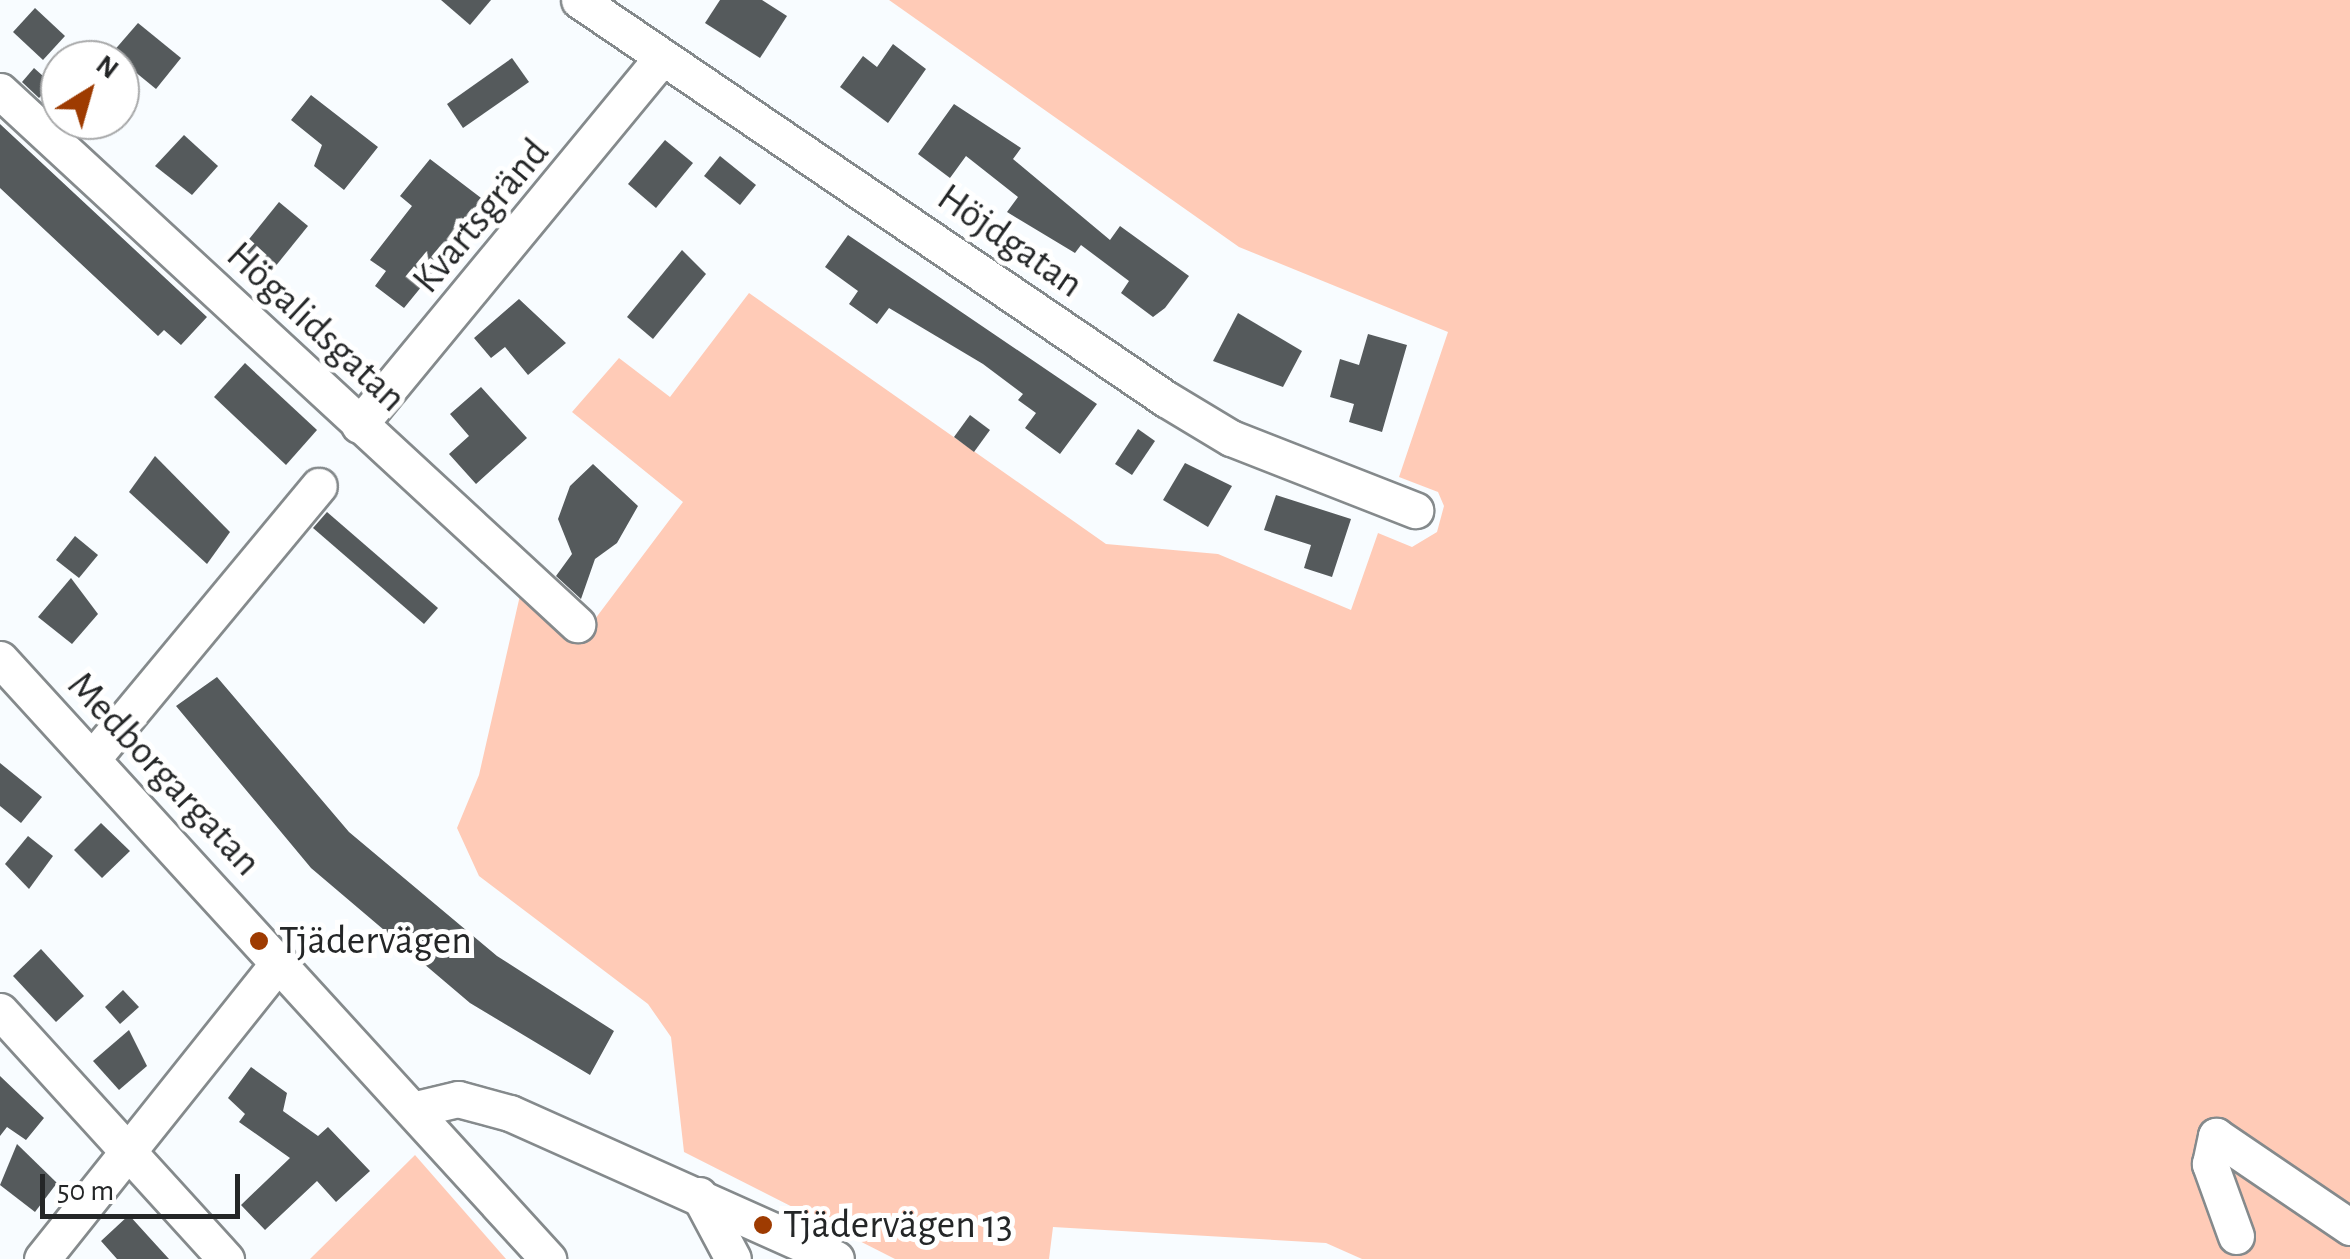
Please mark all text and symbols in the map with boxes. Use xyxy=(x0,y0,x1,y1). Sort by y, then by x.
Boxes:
north arrow xyxy=(40,40,140,140)
text: N xyxy=(91,51,123,85)
street label: Kvartsgränd xyxy=(402,129,560,303)
street label: Höjdgatan xyxy=(928,174,1092,308)
street label: Högalidsgatan xyxy=(216,232,416,422)
street label: Medborgargatan xyxy=(57,662,271,886)
place label: Tjädervägen xyxy=(279,917,472,965)
marker: Tjädervägen xyxy=(248,930,270,952)
scale bar xyxy=(45,1154,245,1216)
text: 50 m xyxy=(57,1176,114,1206)
place label: Tjädervägen 13 xyxy=(783,1201,1013,1249)
marker: Tjädervägen 13 xyxy=(752,1214,774,1236)

